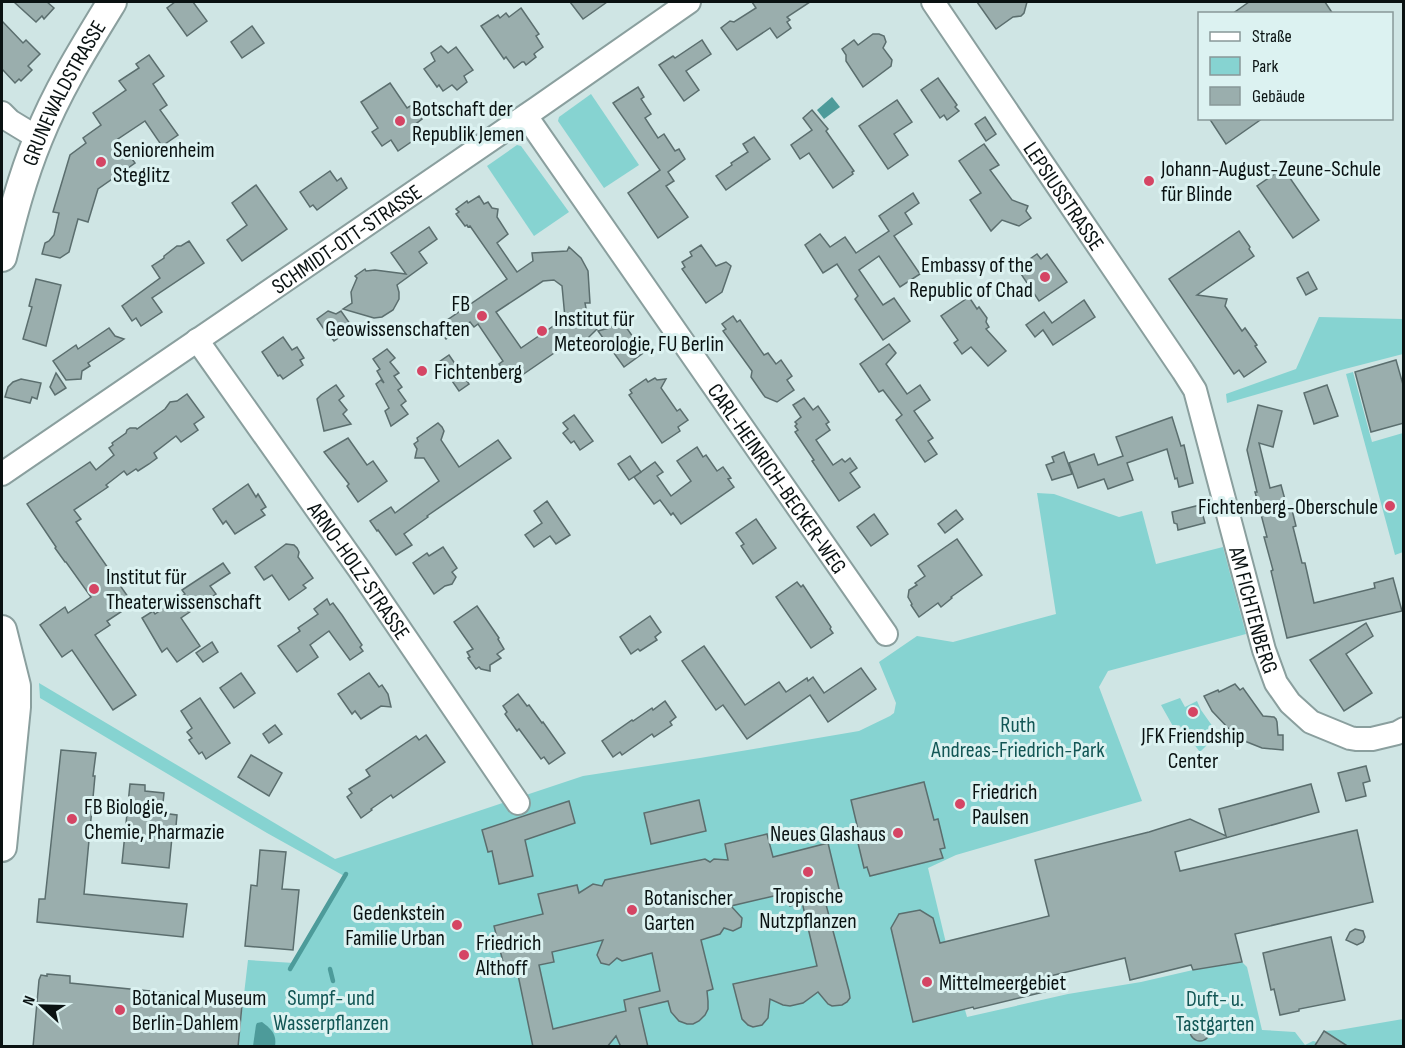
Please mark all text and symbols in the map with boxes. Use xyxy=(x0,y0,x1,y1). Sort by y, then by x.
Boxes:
legend xyxy=(1198,12,1393,120)
street label: GRUNEWALDSTRASSE xyxy=(17,16,112,170)
text: Straße xyxy=(1252,26,1292,47)
text: Park xyxy=(1252,56,1278,77)
text: Gebäude xyxy=(1252,86,1305,107)
place label: Botschaft der Republik Jemen xyxy=(412,96,524,148)
marker: Botschaft der Republik Jemen xyxy=(393,114,407,128)
place label: Seniorenheim Steglitz xyxy=(113,137,215,189)
street label: LEPSIUSSTRASSE xyxy=(1017,137,1109,256)
marker: Seniorenheim Steglitz xyxy=(94,155,108,169)
place label: Johann-August-Zeune-Schule für Blinde xyxy=(1160,156,1381,208)
marker: Johann-August-Zeune-Schule für Blinde xyxy=(1142,174,1156,188)
street label: SCHMIDT-OTT-STRASSE xyxy=(267,179,427,301)
place label: Embassy of the Republic of Chad xyxy=(909,252,1033,304)
marker: Embassy of the Republic of Chad xyxy=(1038,270,1052,284)
place label: FB Geowissenschaften xyxy=(325,291,470,343)
place label: Institut für Meteorologie, FU Berlin xyxy=(554,306,724,358)
marker: FB Geowissenschaften xyxy=(475,309,489,323)
marker: Institut für Meteorologie, FU Berlin xyxy=(535,324,549,338)
place label: Fichtenberg xyxy=(434,359,523,386)
marker: Fichtenberg xyxy=(415,364,429,378)
street label: CARL-HEINRICH-BECKER-WEG xyxy=(701,379,852,579)
place label: Fichtenberg-Oberschule xyxy=(1198,494,1378,521)
street label: ARNO-HOLZ-STRASSE xyxy=(300,497,415,645)
marker: Fichtenberg-Oberschule xyxy=(1383,499,1397,513)
street label: AM FICHTENBERG xyxy=(1222,543,1283,678)
place label: Institut für Theaterwissenschaft xyxy=(106,564,262,616)
marker: Institut für Theaterwissenschaft xyxy=(87,582,101,596)
marker: JFK Friendship Center xyxy=(1186,705,1200,719)
park label: Ruth Andreas-Friedrich-Park xyxy=(930,712,1105,764)
place label: JFK Friendship Center xyxy=(1140,723,1245,775)
place label: Friedrich Paulsen xyxy=(972,779,1037,831)
place label: FB Biologie, Chemie, Pharmazie xyxy=(84,794,225,846)
marker: Friedrich Paulsen xyxy=(953,797,967,811)
marker: FB Biologie, Chemie, Pharmazie xyxy=(65,812,79,826)
place label: Neues Glashaus xyxy=(770,821,886,848)
marker: Neues Glashaus xyxy=(891,826,905,840)
marker: Tropische Nutzpflanzen xyxy=(801,865,815,879)
place label: Tropische Nutzpflanzen xyxy=(759,883,857,935)
place label: Botanischer Garten xyxy=(644,885,733,937)
place label: Gedenkstein Familie Urban xyxy=(345,900,445,952)
marker: Botanischer Garten xyxy=(625,903,639,917)
marker: Gedenkstein Familie Urban xyxy=(450,918,464,932)
place label: Friedrich Althoff xyxy=(475,930,541,982)
marker: Friedrich Althoff xyxy=(457,948,471,962)
place label: Mittelmeergebiet xyxy=(939,970,1066,997)
marker: Mittelmeergebiet xyxy=(920,975,934,989)
north arrow xyxy=(12,976,72,1036)
place label: Botanical Museum Berlin-Dahlem xyxy=(132,985,266,1037)
park label: Sumpf- und Wasserpflanzen xyxy=(273,985,389,1037)
park label: Duft- u. Tastgarten xyxy=(1176,986,1254,1038)
text: N xyxy=(19,993,40,1008)
marker: Botanical Museum Berlin-Dahlem xyxy=(113,1003,127,1017)

